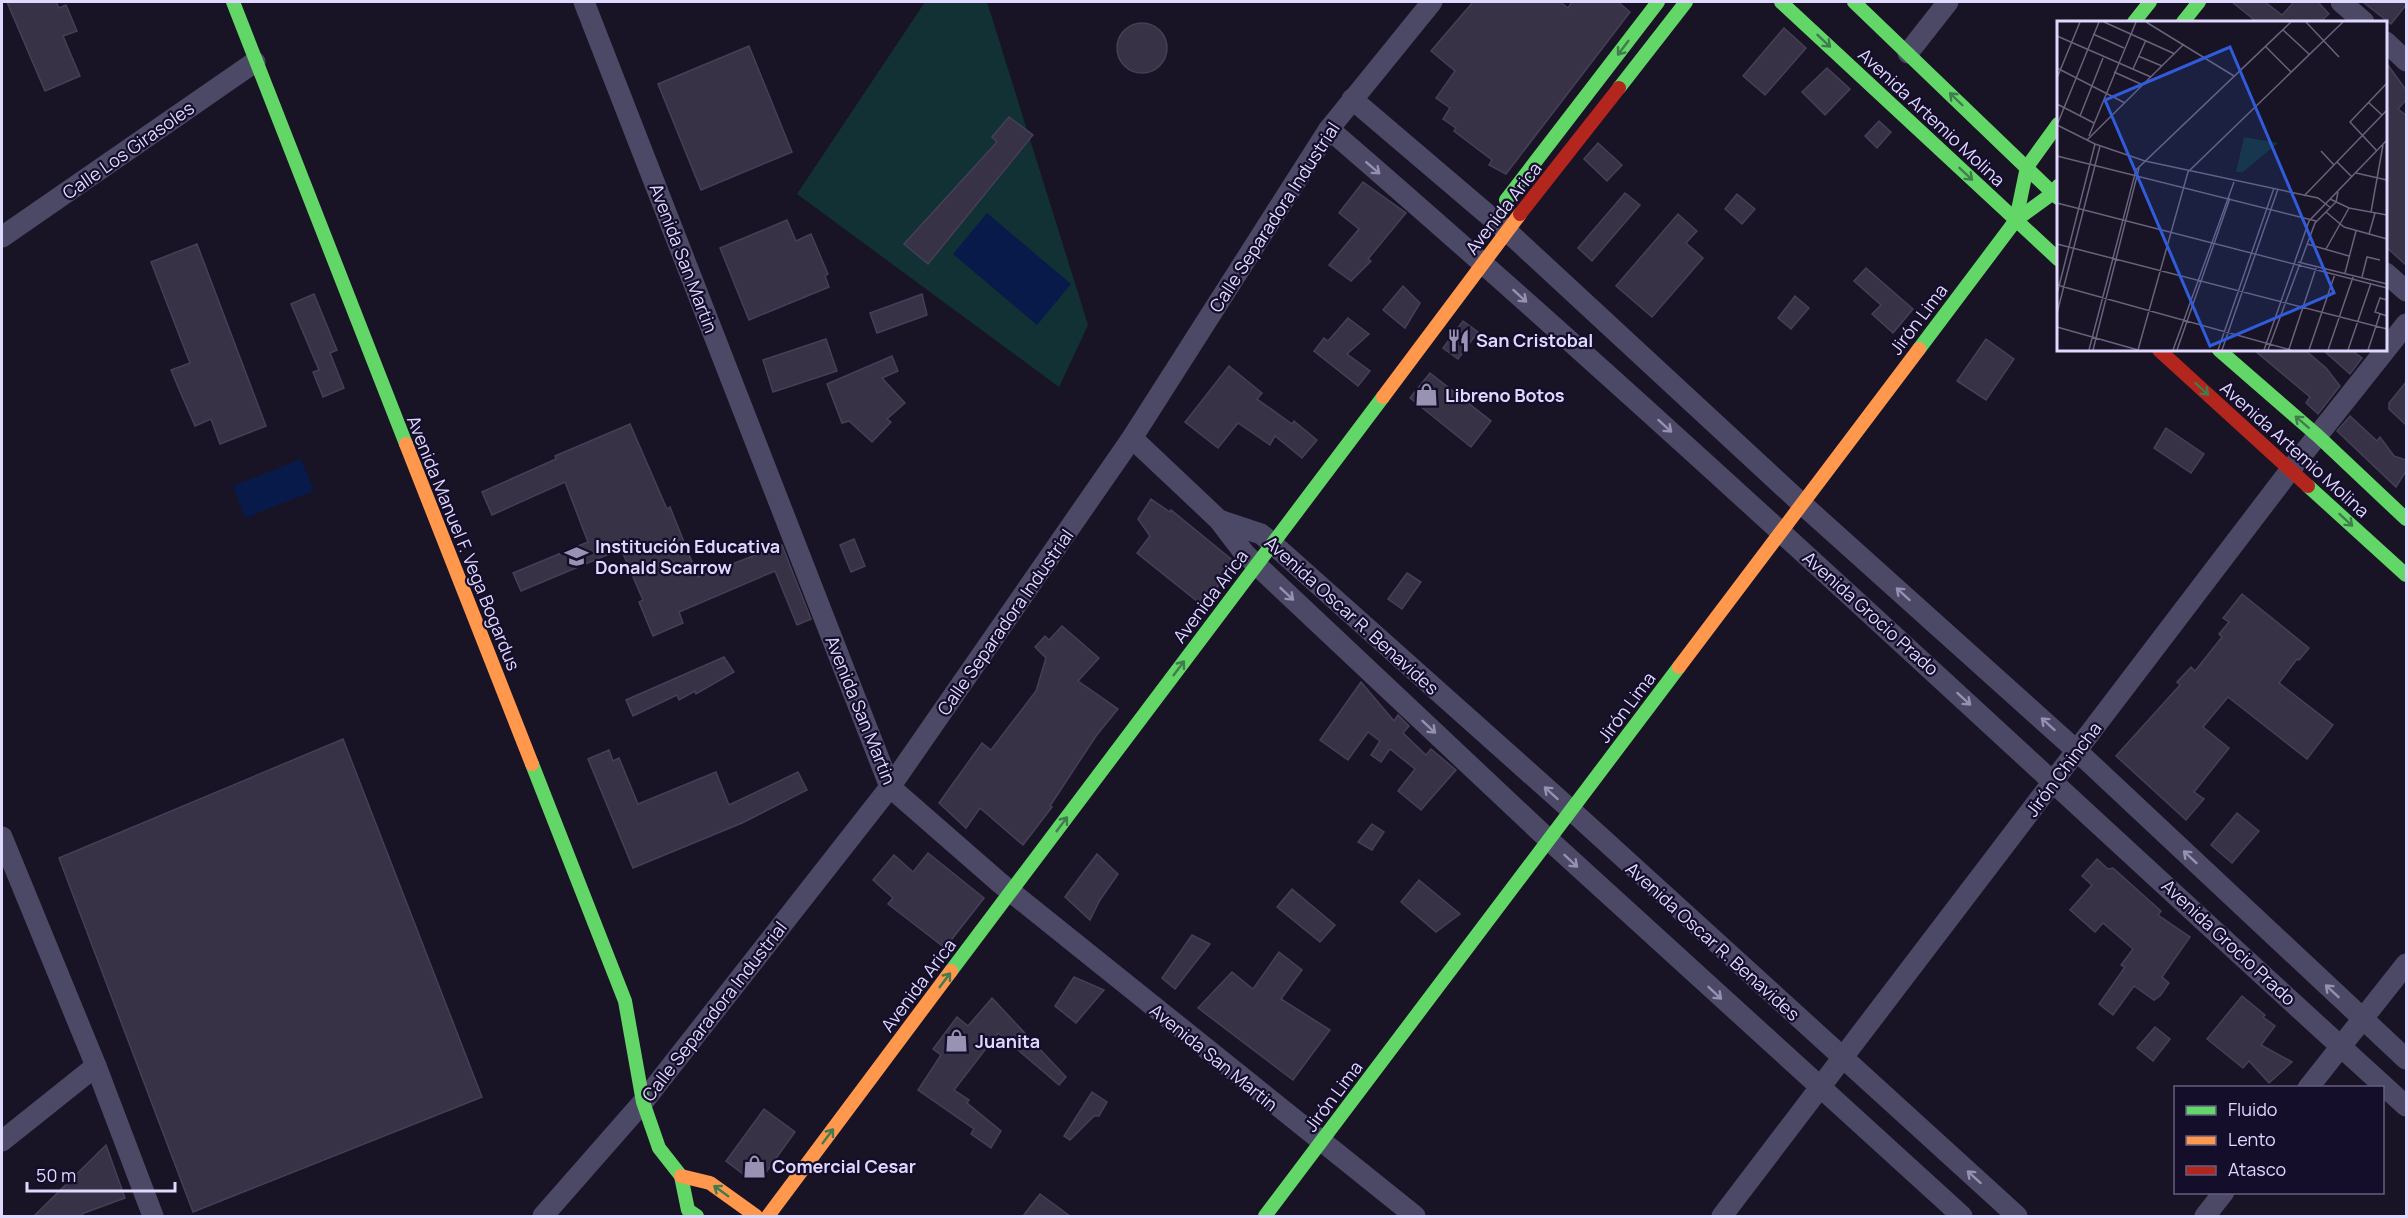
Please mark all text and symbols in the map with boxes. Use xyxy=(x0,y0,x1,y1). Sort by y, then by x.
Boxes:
inset map xyxy=(2057,21,2387,351)
one-way arrow xyxy=(1816,34,1831,49)
one-way arrow xyxy=(1616,40,1629,56)
street label: Avenida Artemio Molina xyxy=(1853,43,2011,191)
one-way arrow xyxy=(1949,92,1964,106)
street label: Calle Los Girasoles xyxy=(57,96,199,204)
street label: Calle Separadora Industrial xyxy=(1203,117,1345,317)
street label: Avenida Arica xyxy=(1459,157,1547,259)
one-way arrow xyxy=(1365,161,1381,174)
one-way arrow xyxy=(1959,167,1974,181)
street label: Avenida San Martin xyxy=(644,180,724,336)
street label: Jirón Lima xyxy=(1884,279,1952,359)
one-way arrow xyxy=(1512,289,1527,303)
restaurant icon: San Cristobal xyxy=(1445,327,1471,353)
place label: San Cristobal xyxy=(1476,328,1593,352)
street label: Avenida Artemio Molina xyxy=(2215,376,2375,522)
shop icon: Libreno Botos xyxy=(1414,382,1440,408)
one-way arrow xyxy=(2194,382,2209,396)
place label: Libreno Botos xyxy=(1445,383,1565,407)
street label: Avenida Manuel F. Vega Bogardus xyxy=(402,412,526,674)
one-way arrow xyxy=(2295,415,2310,429)
one-way arrow xyxy=(1657,419,1672,433)
one-way arrow xyxy=(2338,513,2353,527)
street label: Calle Separadora Industrial xyxy=(931,524,1079,720)
street label: Avenida Oscar R. Benavides xyxy=(1260,530,1444,700)
place label: Institución Educativa Donald Scarrow xyxy=(595,534,780,579)
school or university icon: Institución Educativa Donald Scarrow xyxy=(564,543,590,569)
street label: Avenida Arica xyxy=(1167,545,1253,647)
street label: Avenida Grocio Prado xyxy=(1798,546,1944,680)
one-way arrow xyxy=(1280,587,1295,601)
one-way arrow xyxy=(1895,587,1910,601)
street label: Avenida San Martin xyxy=(820,632,902,788)
one-way arrow xyxy=(1172,660,1185,676)
street label: Jirón Lima xyxy=(1592,667,1660,747)
one-way arrow xyxy=(1957,692,1972,706)
street label: Jirón Chincha xyxy=(2019,717,2107,821)
one-way arrow xyxy=(2041,717,2056,731)
one-way arrow xyxy=(1421,720,1436,734)
one-way arrow xyxy=(1544,786,1559,800)
one-way arrow xyxy=(1055,816,1068,832)
one-way arrow xyxy=(2183,850,2198,864)
one-way arrow xyxy=(1564,854,1579,868)
street label: Avenida Oscar R. Benavides xyxy=(1621,856,1805,1026)
street label: Avenida Grocio Prado xyxy=(2157,874,2301,1010)
street label: Calle Separadora Industrial xyxy=(636,916,792,1106)
street label: Avenida Arica xyxy=(875,934,961,1036)
one-way arrow xyxy=(938,972,951,988)
one-way arrow xyxy=(2325,984,2340,998)
one-way arrow xyxy=(1707,986,1722,1000)
street label: Avenida San Martin xyxy=(1145,998,1283,1116)
shop icon: Juanita xyxy=(944,1028,970,1054)
place label: Juanita xyxy=(975,1029,1040,1053)
street label: Jirón Lima xyxy=(1299,1056,1367,1136)
legend xyxy=(2174,1086,2384,1194)
text: Fluido xyxy=(2228,1097,2277,1121)
text: Lento xyxy=(2228,1127,2276,1151)
one-way arrow xyxy=(821,1128,834,1144)
shop icon: Comercial Cesar xyxy=(741,1153,767,1179)
place label: Comercial Cesar xyxy=(772,1154,916,1178)
scale bar xyxy=(27,1155,176,1193)
text: Atasco xyxy=(2228,1157,2286,1181)
text: 50 m xyxy=(36,1163,76,1187)
one-way arrow xyxy=(1966,1170,1981,1184)
one-way arrow xyxy=(714,1185,730,1197)

